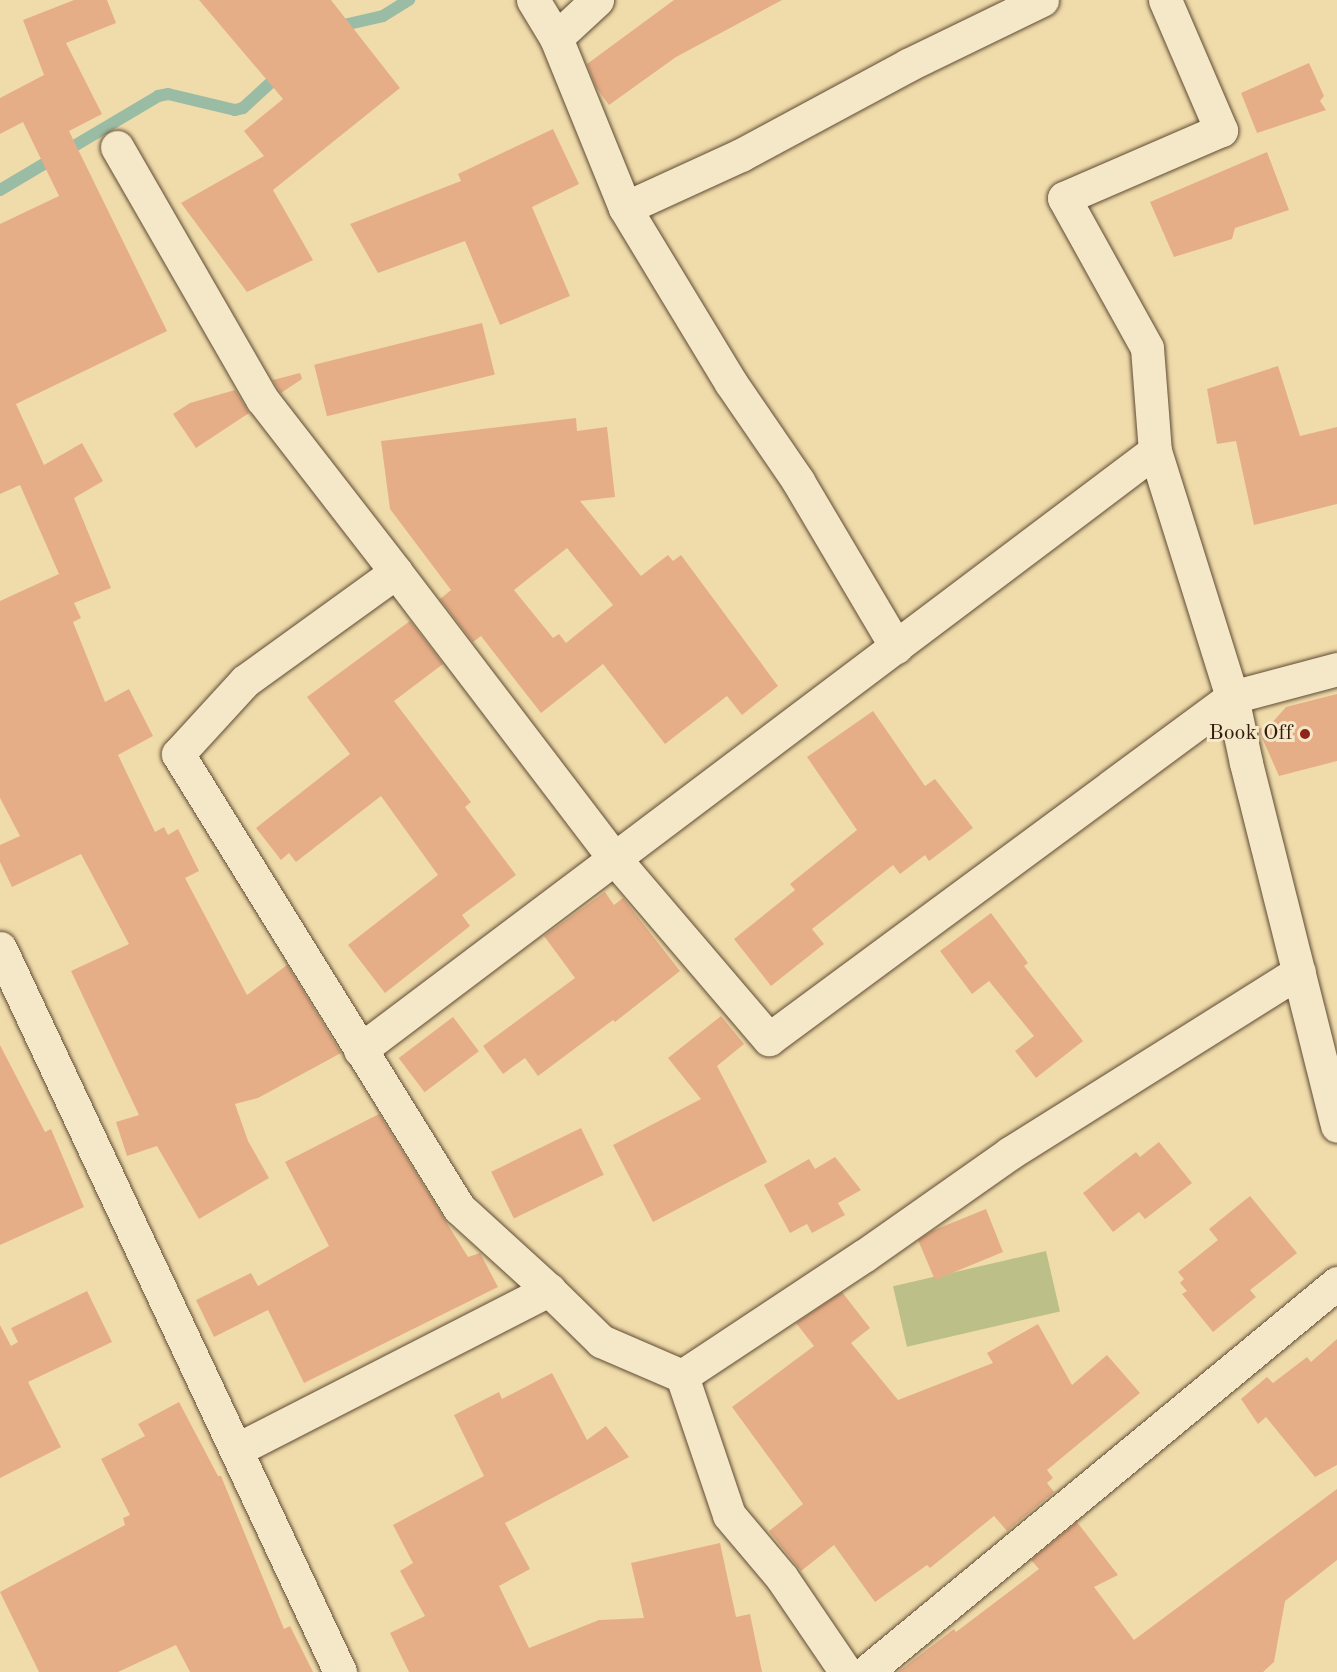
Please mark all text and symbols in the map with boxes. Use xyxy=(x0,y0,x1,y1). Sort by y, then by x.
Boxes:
place label: Book Off xyxy=(1208,721,1293,747)
marker: Book Off xyxy=(1298,727,1312,741)

